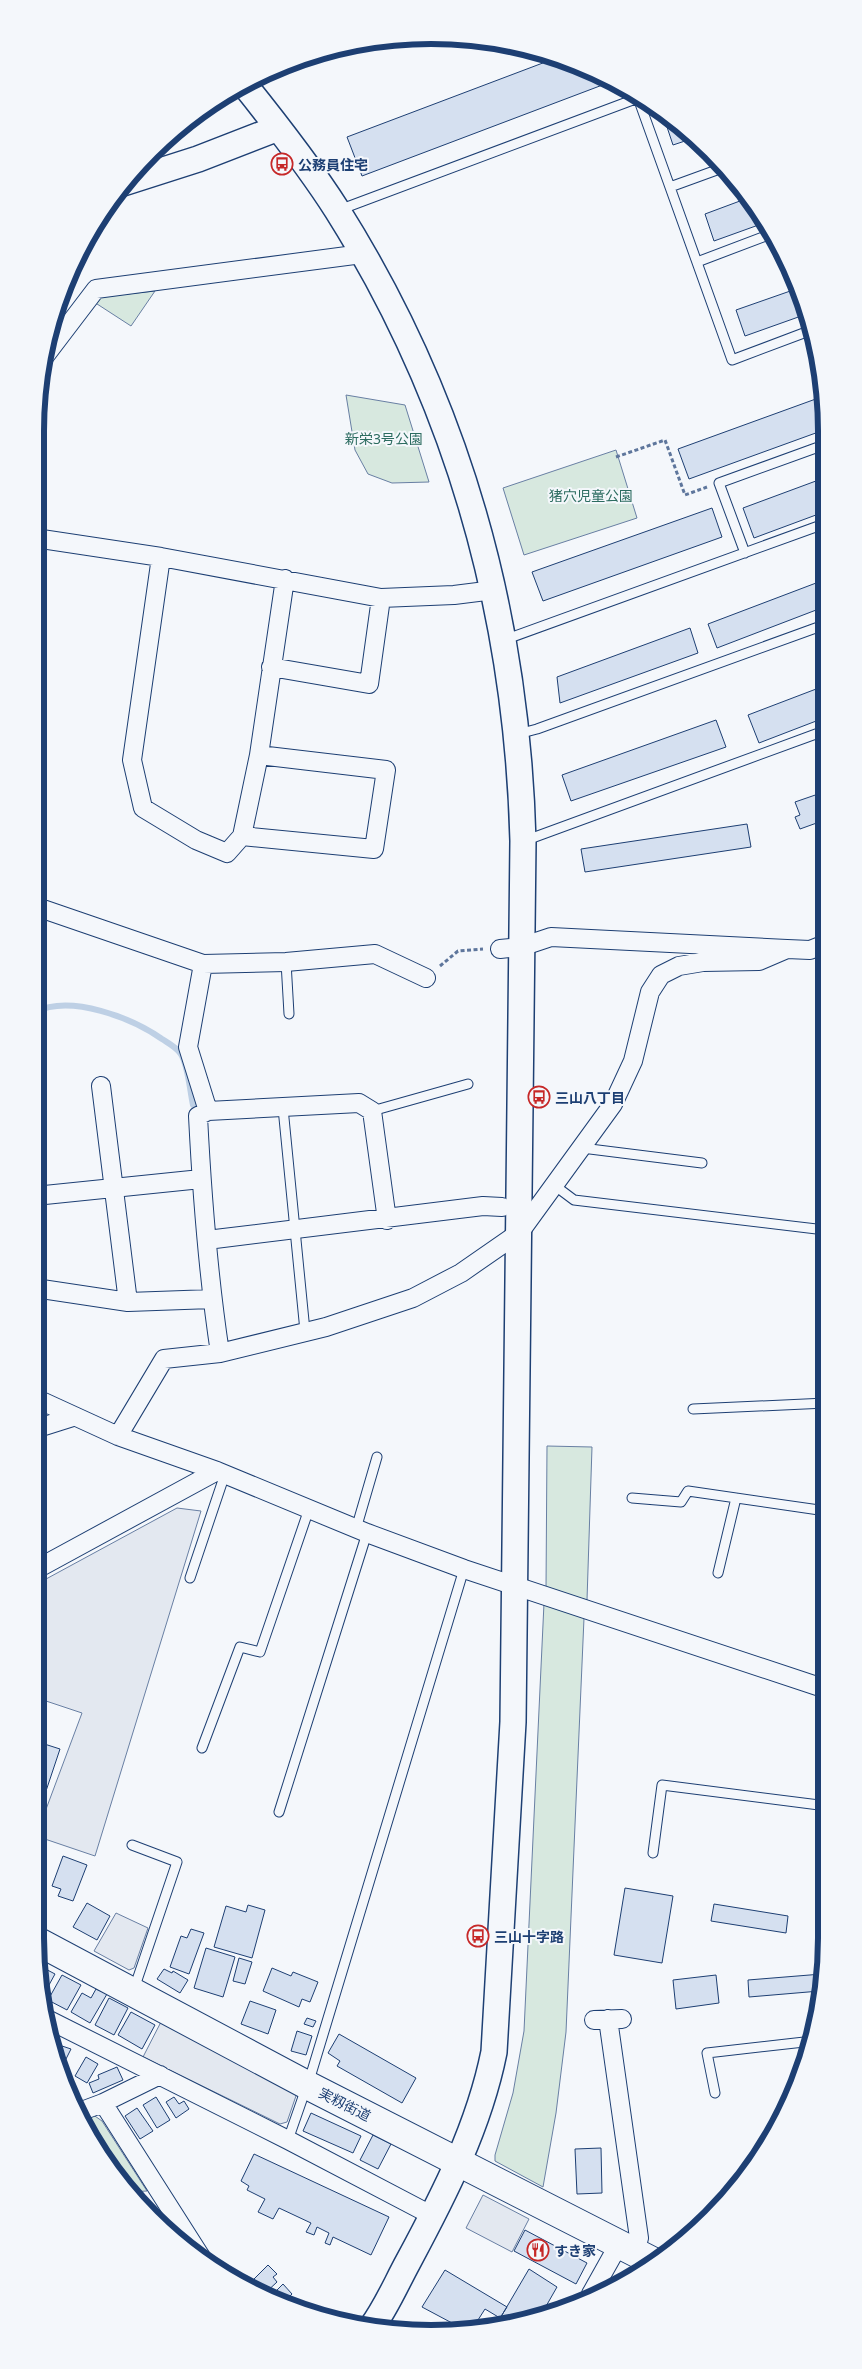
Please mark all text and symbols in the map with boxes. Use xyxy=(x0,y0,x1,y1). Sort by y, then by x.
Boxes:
bus stop icon: 公務員住宅 xyxy=(270,152,294,176)
place label: 公務員住宅 xyxy=(298,155,368,174)
park label: 新栄3号公園 xyxy=(345,429,423,448)
park label: 猪穴児童公園 xyxy=(549,486,633,505)
bus stop icon: 三山八丁目 xyxy=(527,1085,551,1109)
place label: 三山八丁目 xyxy=(555,1088,625,1107)
bus stop icon: 三山十字路 xyxy=(466,1924,490,1948)
place label: 三山十字路 xyxy=(494,1927,564,1946)
street label: 実籾街道 xyxy=(316,2083,374,2125)
restaurant icon: すき家 xyxy=(526,2238,550,2262)
place label: すき家 xyxy=(554,2241,596,2260)

